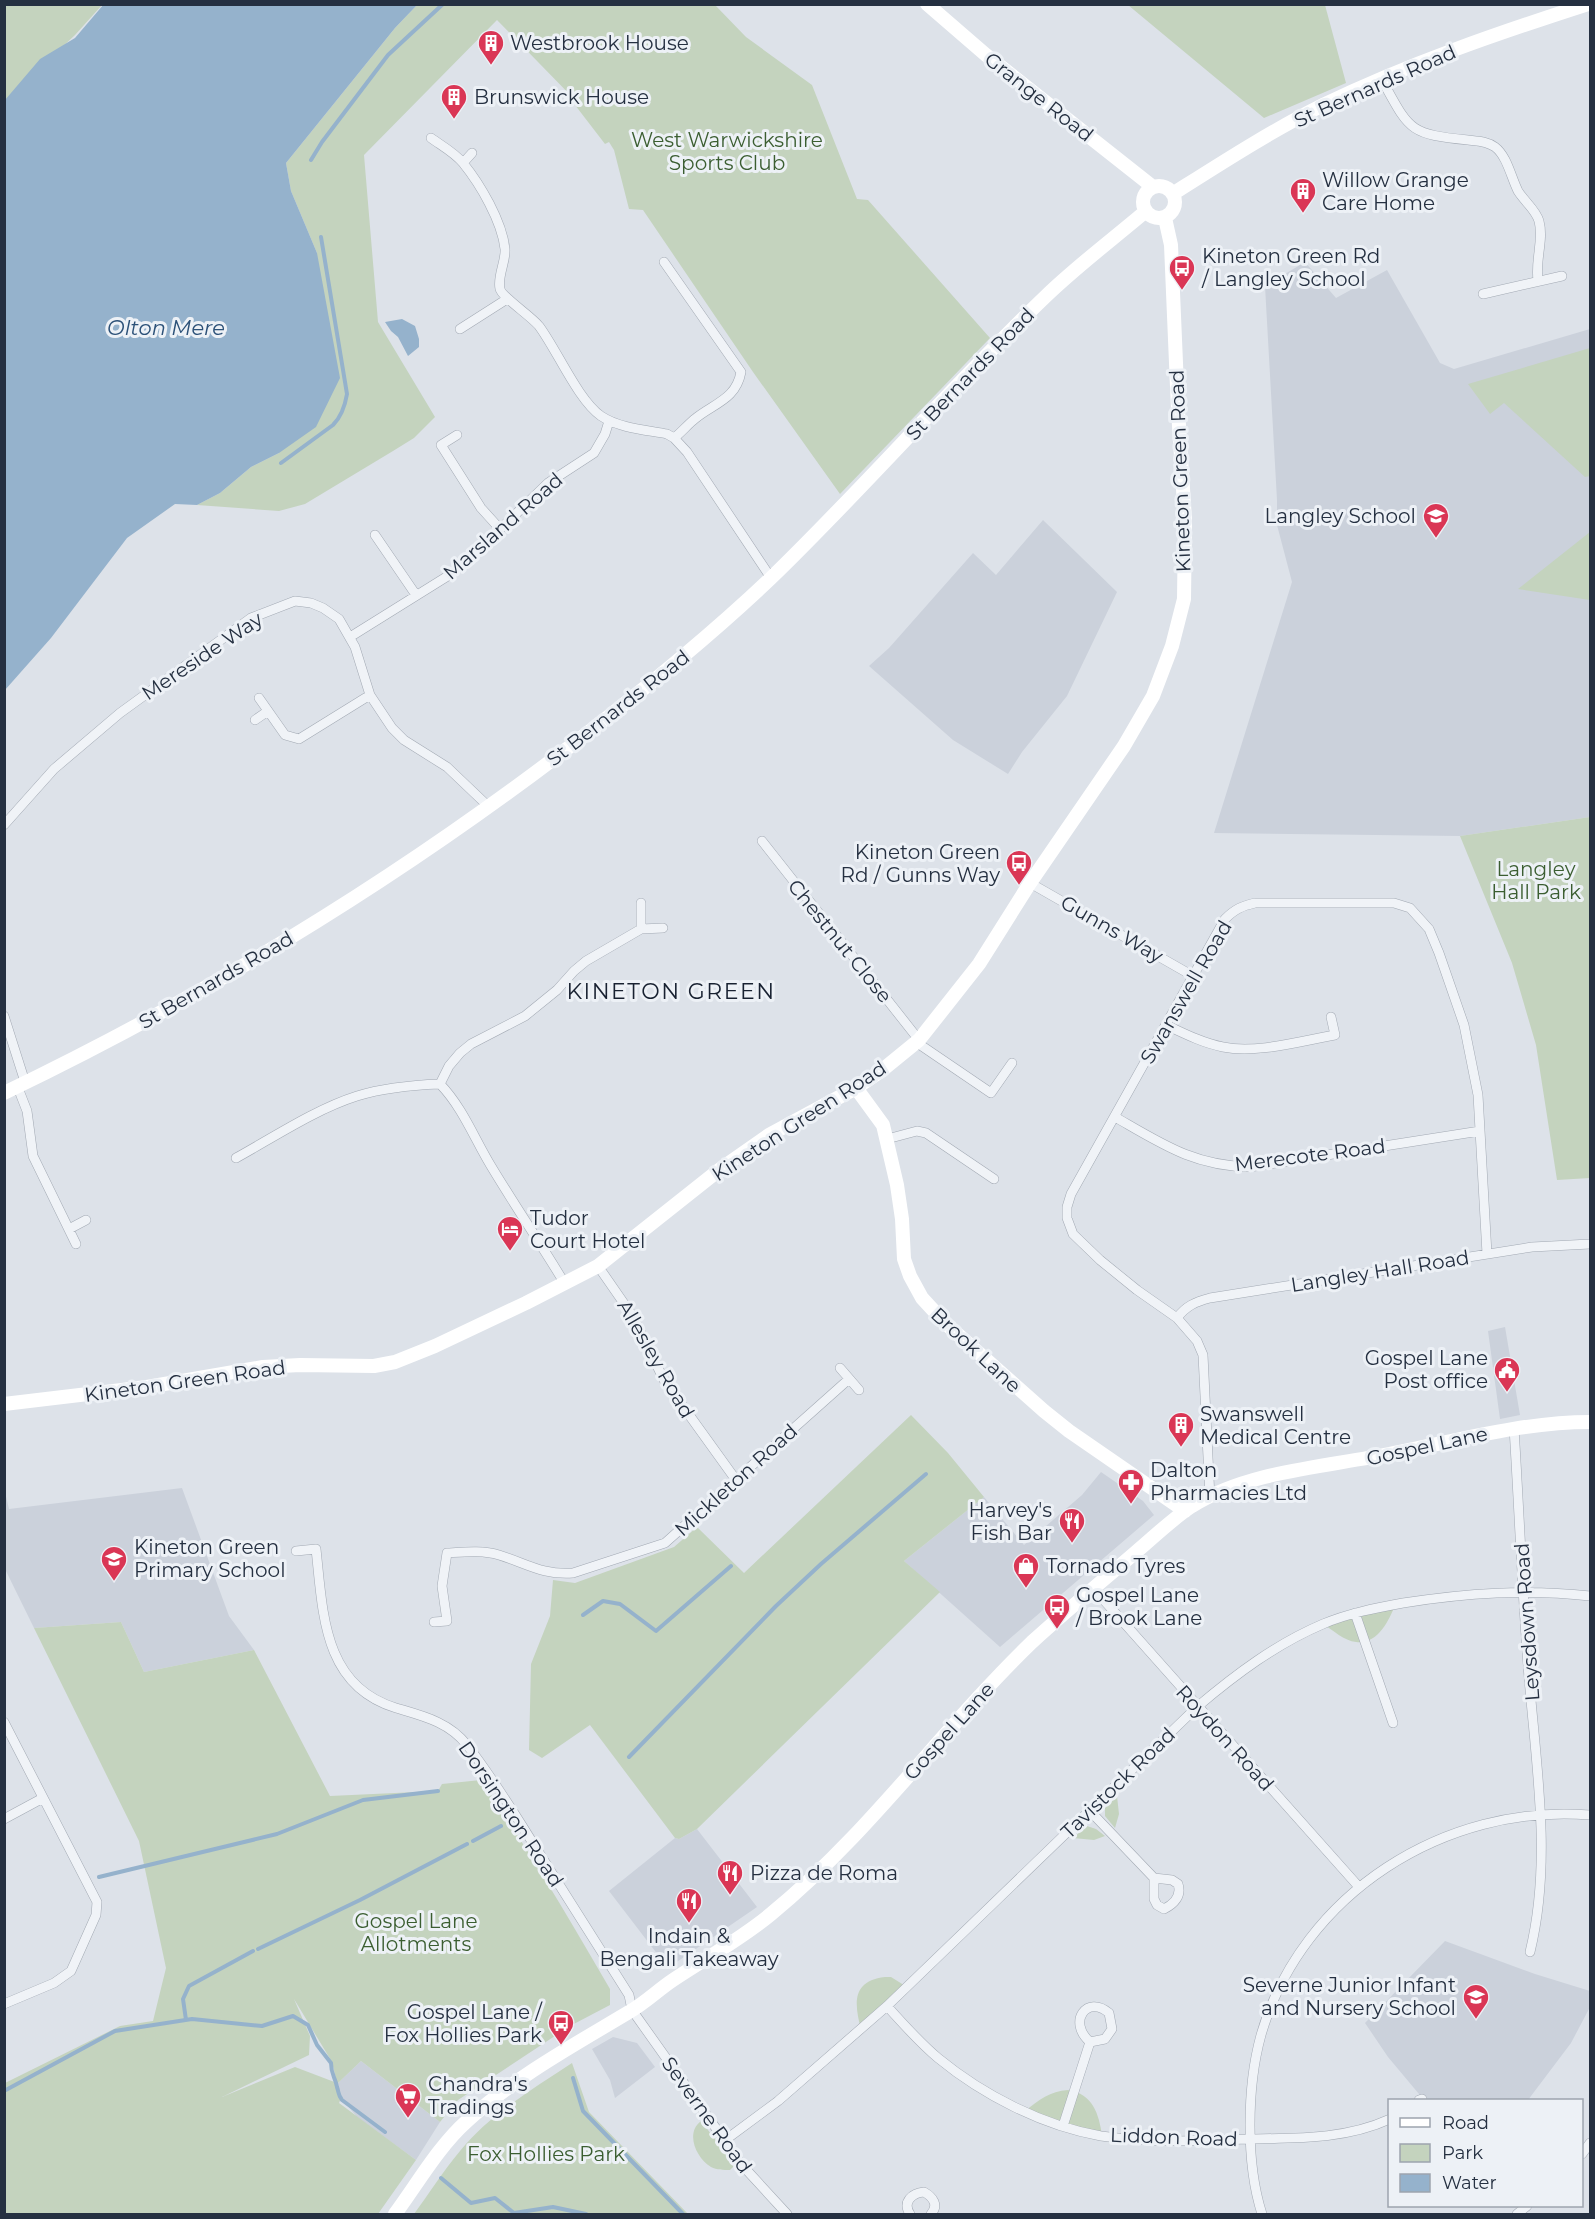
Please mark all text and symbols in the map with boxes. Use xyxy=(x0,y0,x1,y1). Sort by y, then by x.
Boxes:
building icon: Westbrook House xyxy=(476,28,506,66)
place label: Westbrook House xyxy=(510,31,689,55)
street label: St Bernards Road xyxy=(1290,40,1460,132)
street label: Grange Road xyxy=(980,47,1098,147)
building icon: Brunswick House xyxy=(439,82,469,120)
place label: Brunswick House xyxy=(474,85,649,109)
park label: West Warwickshire Sports Club xyxy=(631,128,823,175)
place label: Willow Grange Care Home xyxy=(1322,168,1469,215)
building icon: Willow Grange Care Home xyxy=(1288,176,1318,214)
place label: Kineton Green Rd / Langley School xyxy=(1201,244,1380,291)
bus stop icon: Kineton Green Rd / Langley School xyxy=(1167,253,1197,291)
street label: St Bernards Road xyxy=(901,303,1039,445)
water label: Olton Mere xyxy=(107,315,225,340)
street label: Kineton Green Road xyxy=(1164,369,1196,573)
street label: Marsland Road xyxy=(438,468,568,584)
school or university icon: Langley School xyxy=(1421,501,1451,539)
place label: Langley School xyxy=(1264,504,1416,528)
street label: Mereside Way xyxy=(137,607,267,705)
street label: St Bernards Road xyxy=(542,645,694,771)
place label: Kineton Green Rd / Gunns Way xyxy=(840,840,1000,887)
bus stop icon: Kineton Green Rd / Gunns Way xyxy=(1004,848,1034,886)
park label: Langley Hall Park xyxy=(1491,857,1581,904)
street label: Chestnut Close xyxy=(783,874,897,1008)
street label: Gunns Way xyxy=(1056,890,1168,968)
street label: Swanswell Road xyxy=(1135,916,1237,1068)
street label: St Bernards Road xyxy=(134,926,298,1034)
district label: KINETON GREEN xyxy=(566,978,776,1005)
street label: Kineton Green Road xyxy=(707,1056,891,1186)
street label: Merecote Road xyxy=(1233,1134,1387,1176)
place label: Tudor Court Hotel xyxy=(530,1206,645,1253)
hotel icon: Tudor Court Hotel xyxy=(495,1214,525,1252)
street label: Langley Hall Road xyxy=(1289,1245,1471,1297)
street label: Allesley Road xyxy=(612,1296,700,1422)
street label: Brook Lane xyxy=(926,1302,1026,1398)
place label: Gospel Lane Post office xyxy=(1365,1346,1488,1393)
street label: Kineton Green Road xyxy=(83,1355,287,1407)
public building icon: Gospel Lane Post office xyxy=(1492,1355,1522,1393)
place label: Swanswell Medical Centre xyxy=(1200,1402,1351,1449)
building icon: Swanswell Medical Centre xyxy=(1166,1410,1196,1448)
street label: Mickleton Road xyxy=(670,1419,802,1541)
street label: Gospel Lane xyxy=(1364,1421,1490,1471)
place label: Dalton Pharmacies Ltd xyxy=(1150,1458,1307,1505)
pharmacy icon: Dalton Pharmacies Ltd xyxy=(1116,1467,1146,1505)
place label: Harvey's Fish Bar xyxy=(968,1498,1052,1545)
restaurant icon: Harvey's Fish Bar xyxy=(1057,1506,1087,1544)
place label: Kineton Green Primary School xyxy=(134,1535,286,1582)
street label: Leysdown Road xyxy=(1510,1542,1544,1702)
school or university icon: Kineton Green Primary School xyxy=(99,1544,129,1582)
shop icon: Tornado Tyres xyxy=(1011,1551,1041,1589)
place label: Tornado Tyres xyxy=(1046,1554,1186,1578)
place label: Gospel Lane / Brook Lane xyxy=(1075,1583,1202,1630)
bus stop icon: Gospel Lane / Brook Lane xyxy=(1042,1592,1072,1630)
street label: Gospel Lane xyxy=(899,1677,999,1785)
street label: Roydon Road xyxy=(1171,1680,1279,1796)
street label: Tavistock Road xyxy=(1056,1722,1180,1844)
street label: Dorsington Road xyxy=(453,1737,569,1891)
restaurant icon: Pizza de Roma xyxy=(715,1858,745,1896)
place label: Pizza de Roma xyxy=(750,1861,898,1885)
restaurant icon: Indain & Bengali Takeaway xyxy=(674,1886,704,1924)
park label: Gospel Lane Allotments xyxy=(354,1909,478,1956)
place label: Indain & Bengali Takeaway xyxy=(599,1924,779,1971)
place label: Severne Junior Infant and Nursery School xyxy=(1243,1973,1456,2020)
school or university icon: Severne Junior Infant and Nursery School xyxy=(1461,1982,1491,2020)
place label: Gospel Lane / Fox Hollies Park xyxy=(384,2000,543,2047)
bus stop icon: Gospel Lane / Fox Hollies Park xyxy=(546,2008,576,2046)
street label: Severne Road xyxy=(657,2052,757,2178)
place label: Chandra's Tradings xyxy=(428,2072,528,2119)
supermarket icon: Chandra's Tradings xyxy=(393,2081,423,2119)
legend xyxy=(1388,2099,1583,2207)
text: Road xyxy=(1442,2112,1489,2134)
street label: Liddon Road xyxy=(1110,2123,1238,2151)
park label: Fox Hollies Park xyxy=(467,2142,625,2166)
text: Park xyxy=(1442,2142,1483,2164)
text: Water xyxy=(1442,2172,1497,2194)

